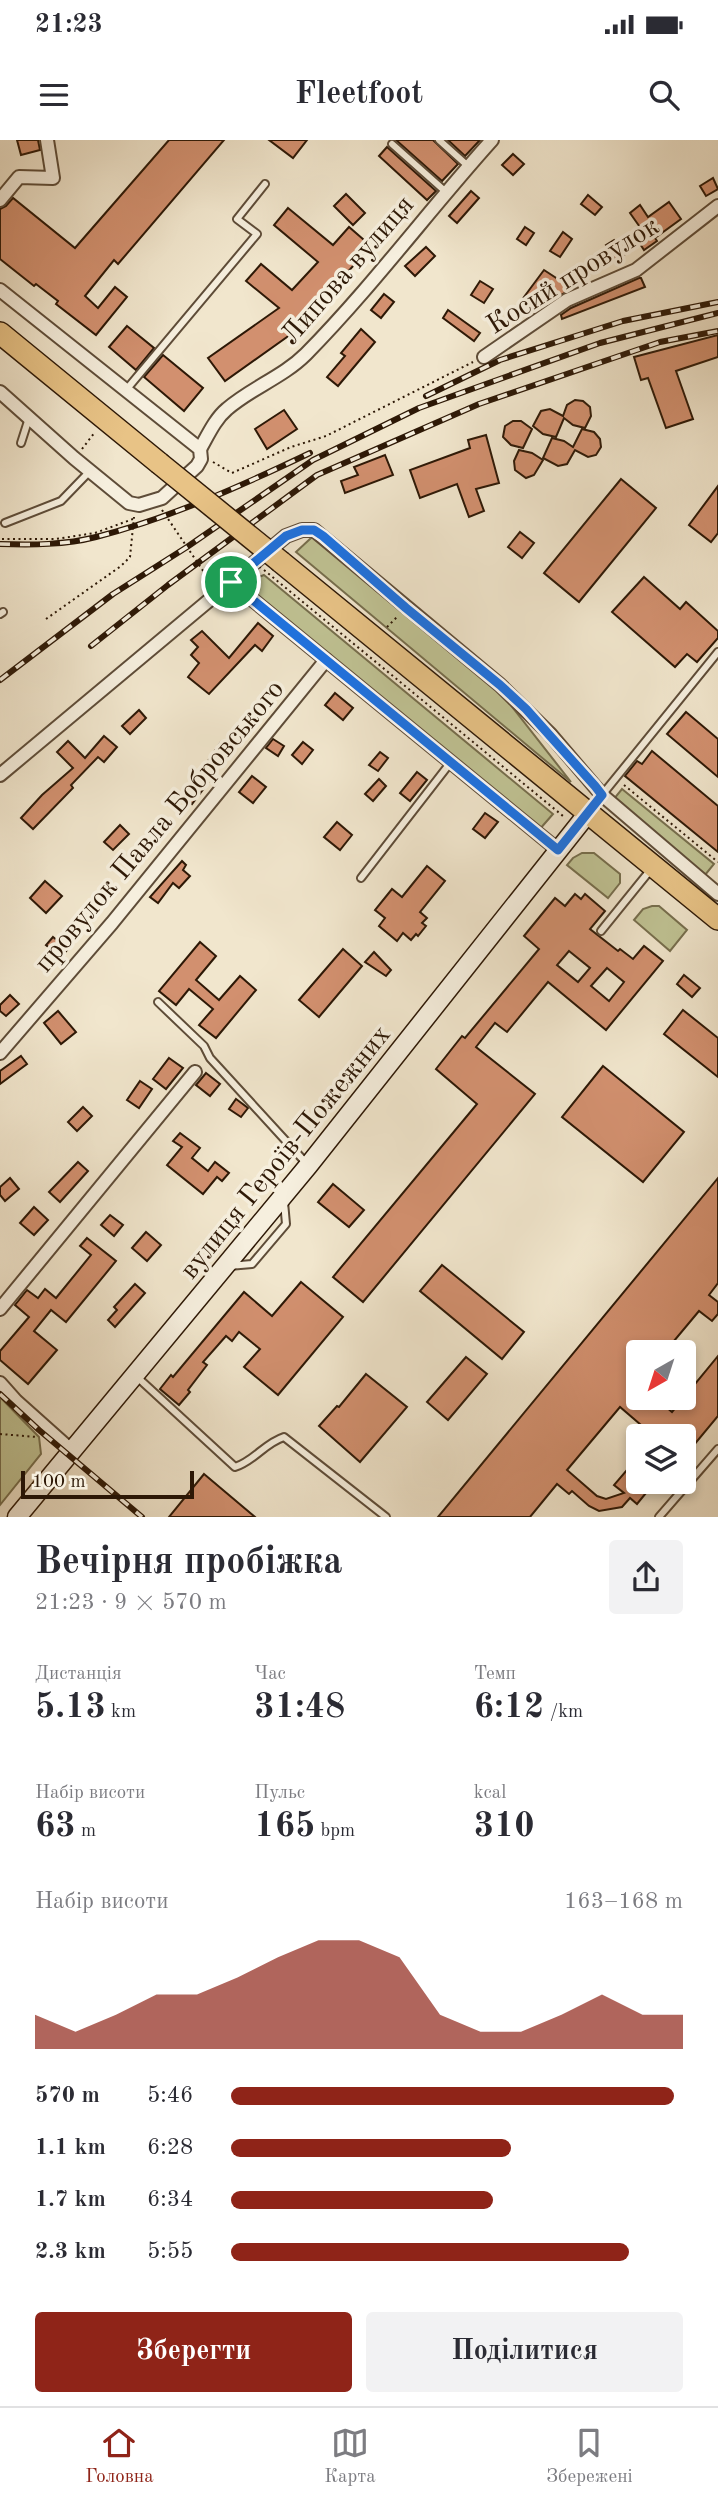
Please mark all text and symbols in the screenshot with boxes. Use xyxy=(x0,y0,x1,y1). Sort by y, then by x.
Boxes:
text: 21:23 xyxy=(35,12,103,38)
icon: menu xyxy=(35,76,73,114)
icon: search xyxy=(645,76,683,114)
text: Fleetfoot xyxy=(295,79,423,111)
street label: Липова вулиця xyxy=(276,191,420,351)
street label: Косий провулок xyxy=(483,212,665,341)
pin xyxy=(201,552,261,612)
icon: arrive xyxy=(212,563,250,601)
street label: провулок Павла Бобровського xyxy=(30,676,290,978)
street label: вулиця Героїв-Пожежних xyxy=(176,1021,397,1285)
north arrow xyxy=(626,1340,696,1410)
map controls xyxy=(626,1340,696,1494)
button: layers xyxy=(626,1424,696,1494)
scale bar xyxy=(21,1468,194,1500)
text: 100 m xyxy=(32,1473,85,1492)
button: share xyxy=(609,1540,683,1614)
text: Вечірня пробіжка xyxy=(35,1544,343,1582)
text: 21:23 · 9 × 570 m xyxy=(35,1591,227,1614)
text: Дистанція xyxy=(35,1665,122,1684)
text: Час xyxy=(254,1665,286,1684)
text: Темп xyxy=(474,1665,516,1684)
text: 5.13 xyxy=(35,1690,106,1725)
text: 31:48 xyxy=(254,1690,345,1725)
text: 6:12 xyxy=(474,1690,544,1725)
text: km xyxy=(106,1703,136,1722)
text: /km xyxy=(544,1703,583,1722)
text: Набір висоти xyxy=(35,1784,145,1803)
text: Пульс xyxy=(254,1784,305,1803)
text: kcal xyxy=(474,1784,506,1803)
text: 63 xyxy=(35,1809,76,1844)
text: 165 xyxy=(254,1809,315,1844)
text: 310 xyxy=(474,1809,535,1844)
text: m xyxy=(76,1822,96,1841)
text: bpm xyxy=(315,1822,355,1841)
text: Набір висоти xyxy=(35,1890,169,1913)
text: 163–168 m xyxy=(564,1890,683,1913)
text: 570 m xyxy=(35,2084,100,2107)
text: 5:46 xyxy=(147,2084,193,2107)
text: 1.1 km xyxy=(35,2136,106,2159)
text: 6:28 xyxy=(147,2136,193,2159)
text: 1.7 km xyxy=(35,2188,106,2211)
text: 6:34 xyxy=(147,2188,193,2211)
text: 2.3 km xyxy=(35,2240,106,2263)
text: 5:55 xyxy=(147,2240,193,2263)
button: Зберегти xyxy=(35,2312,352,2392)
button: Поділитися xyxy=(366,2312,683,2392)
tab: Головна xyxy=(85,2424,154,2489)
tab: Карта xyxy=(324,2424,376,2489)
tab: Збережені xyxy=(546,2424,633,2489)

